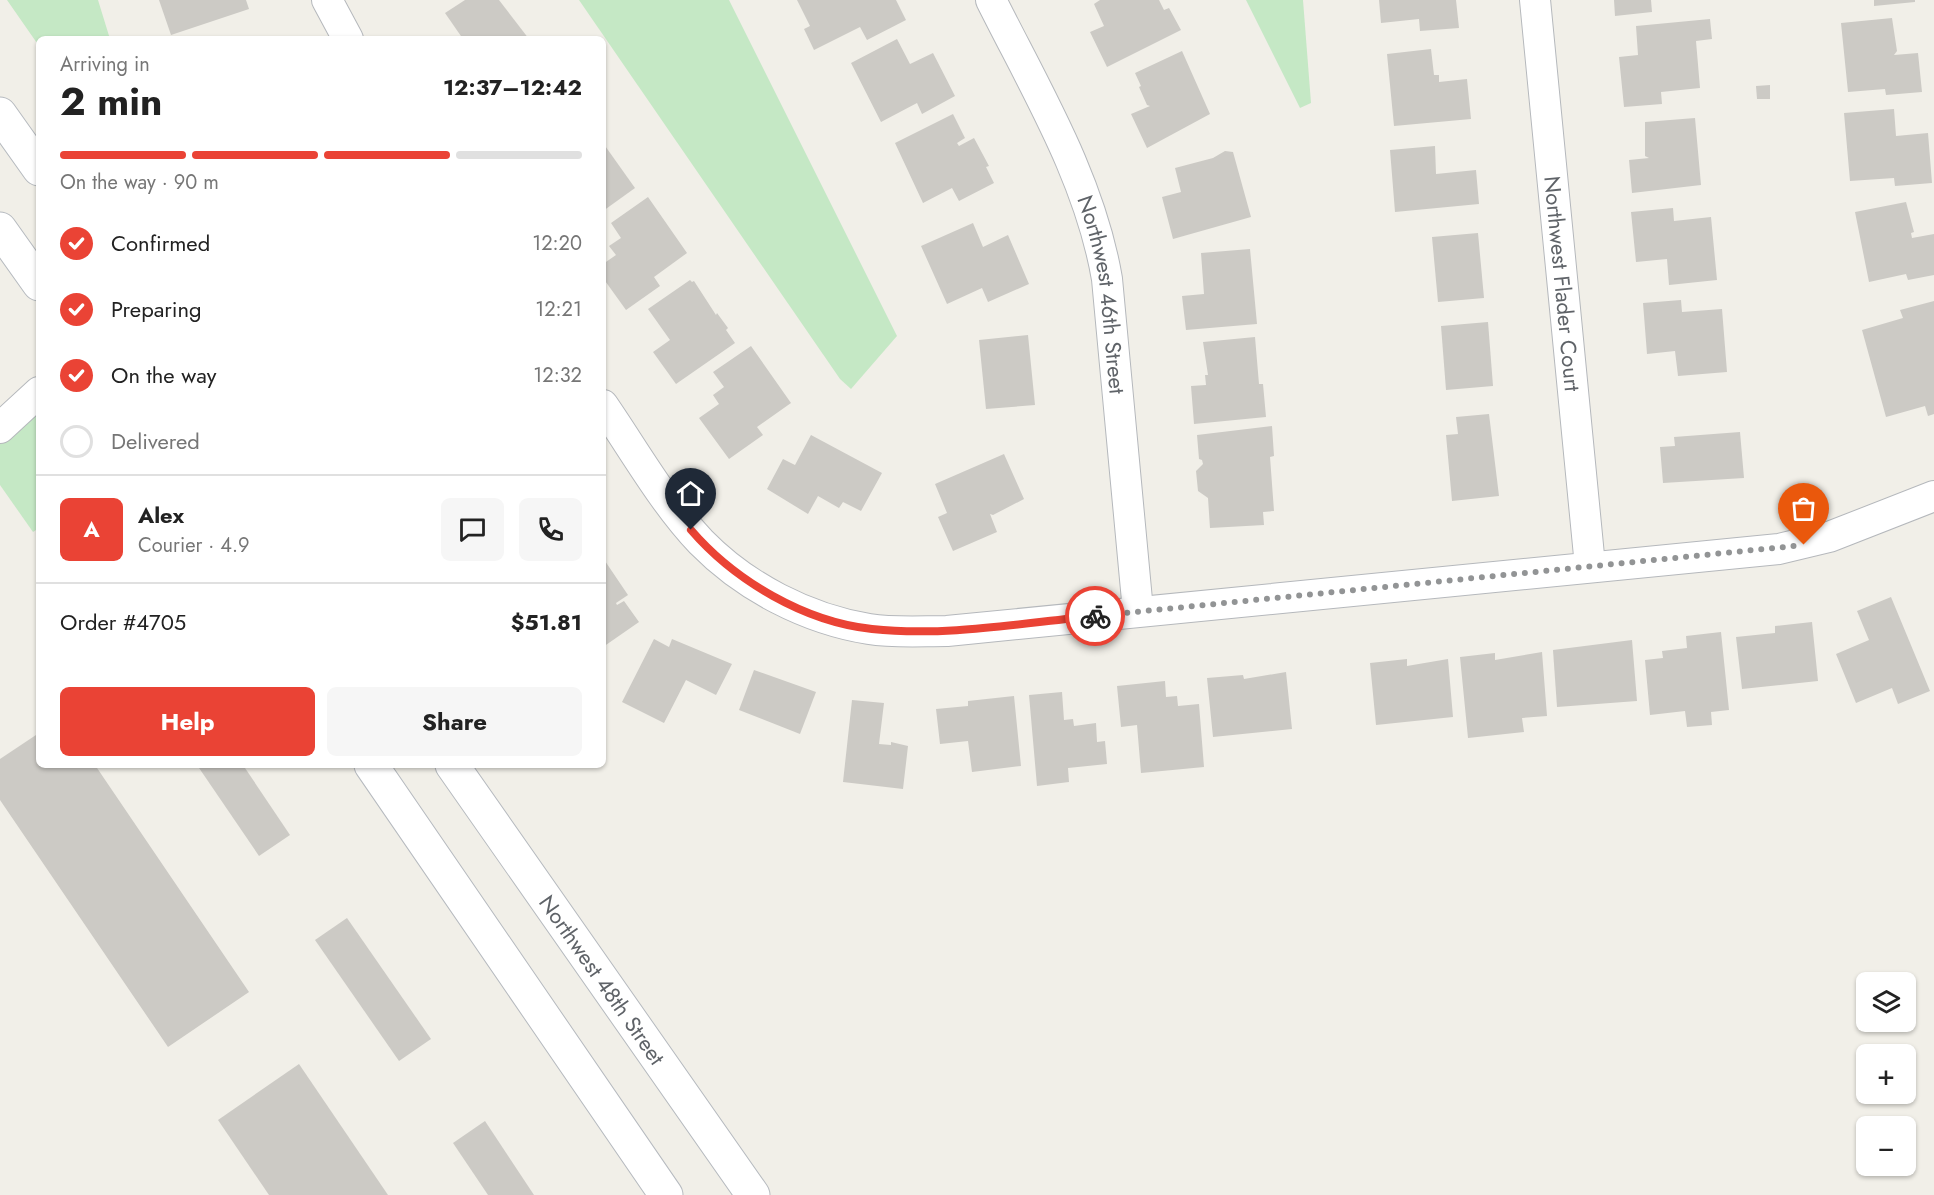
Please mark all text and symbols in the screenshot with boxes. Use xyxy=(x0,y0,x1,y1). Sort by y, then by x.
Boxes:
text: Arriving in xyxy=(60,50,150,79)
text: 12:37–12:42 xyxy=(443,71,582,103)
text: 2 min xyxy=(60,73,162,130)
text: On the way · 90 m xyxy=(60,168,219,197)
street label: Northwest Flader Court xyxy=(1536,174,1589,394)
street label: Northwest 46th Street xyxy=(1069,191,1134,396)
icon: check xyxy=(60,227,93,260)
text: Confirmed xyxy=(111,227,210,259)
text: 12:20 xyxy=(532,229,582,258)
icon: check xyxy=(60,293,93,326)
text: Preparing xyxy=(111,293,202,325)
text: 12:21 xyxy=(535,295,582,324)
icon: check xyxy=(60,359,93,392)
text: On the way xyxy=(111,359,216,391)
text: 12:32 xyxy=(533,361,582,390)
text: Delivered xyxy=(111,425,200,457)
pin xyxy=(665,468,716,530)
icon: home xyxy=(674,477,707,510)
pin xyxy=(1778,483,1829,545)
icon: bag xyxy=(1787,492,1820,525)
button: chat xyxy=(441,498,504,561)
button: phone xyxy=(519,498,582,561)
text: Alex xyxy=(138,499,184,531)
text: A xyxy=(83,513,100,545)
text: Courier · 4.9 xyxy=(138,531,250,560)
courier xyxy=(1065,586,1125,646)
icon: bike xyxy=(1079,600,1112,633)
text: Order #4705 xyxy=(60,606,186,638)
text: $51.81 xyxy=(511,606,582,638)
button: Help xyxy=(60,687,315,756)
button: Share xyxy=(327,687,582,756)
street label: Northwest 48th Street xyxy=(532,888,673,1072)
map controls xyxy=(1856,972,1916,1176)
button: layers xyxy=(1856,972,1916,1032)
button: + xyxy=(1856,1044,1916,1104)
button: − xyxy=(1856,1116,1916,1176)

